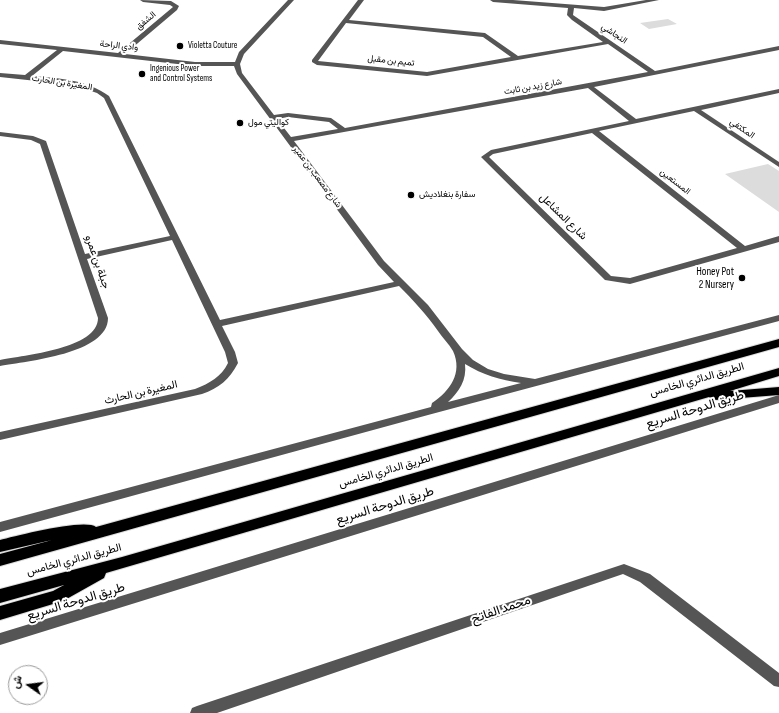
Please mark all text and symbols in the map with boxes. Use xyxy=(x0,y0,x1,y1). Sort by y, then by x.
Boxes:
street label: الشفق xyxy=(134,9,158,33)
street label: النجاشي xyxy=(599,21,629,47)
street label: وادي الراحة xyxy=(99,39,139,53)
marker: Violetta Couture xyxy=(175,41,185,51)
place label: Violetta Couture xyxy=(188,41,237,51)
street label: تميم بن مقبل xyxy=(367,53,415,69)
place label: Ingenious Power and Control Systems xyxy=(150,64,212,85)
marker: Ingenious Power and Control Systems xyxy=(137,69,147,79)
street label: المغيرة بن الحارث xyxy=(31,73,93,93)
street label: شارع زيد بن ثابت xyxy=(503,77,563,97)
street label: المكتفي xyxy=(727,117,757,141)
marker: كواليتي مول xyxy=(235,118,245,128)
place label: كواليتي مول xyxy=(248,118,289,128)
street label: شارع مصعب بن عمير xyxy=(290,144,344,210)
street label: المستعين xyxy=(658,167,692,197)
marker: سفارة بنغلاديش xyxy=(406,190,416,200)
place label: سفارة بنغلاديش xyxy=(419,190,475,200)
street label: شارع المشاعل xyxy=(536,191,590,243)
street label: جبلة بن عمرو xyxy=(82,233,112,291)
place label: Honey Pot 2 Nursery xyxy=(696,265,734,291)
marker: Honey Pot 2 Nursery xyxy=(737,273,747,283)
street label: الطريق الدائري الخامس xyxy=(648,360,746,400)
street label: المغيرة بن الحارث xyxy=(103,378,179,408)
street label: طريق الدوحة السريع xyxy=(644,388,746,432)
street label: الطريق الدائري الخامس xyxy=(337,451,435,491)
street label: طريق الدوحة السريع xyxy=(334,484,436,528)
street label: الطريق الدائري الخامس xyxy=(25,541,123,579)
street label: طريق الدوحة السريع xyxy=(25,580,127,624)
street label: محمد الفاتح xyxy=(469,593,533,627)
north arrow xyxy=(8,665,48,705)
text: ش xyxy=(9,674,25,690)

